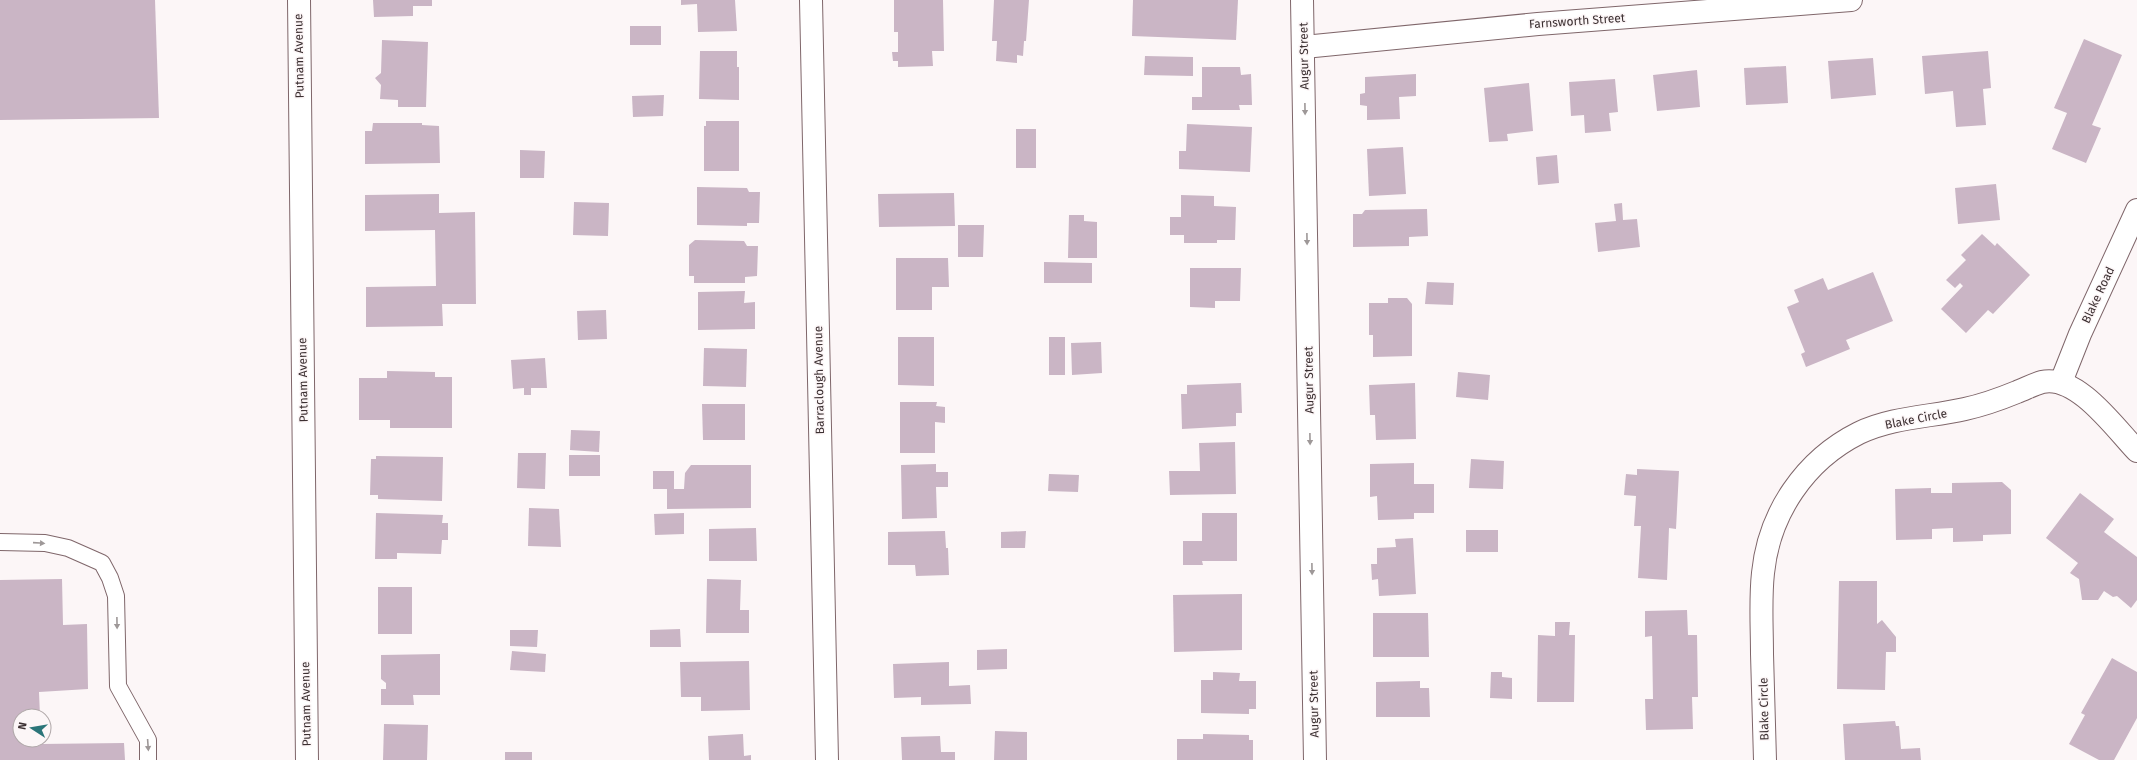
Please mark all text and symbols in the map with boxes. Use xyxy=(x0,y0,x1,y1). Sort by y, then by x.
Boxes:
street label: Farnsworth Street xyxy=(1529,11,1626,31)
street label: Putnam Avenue xyxy=(291,13,307,99)
street label: Augur Street xyxy=(1296,22,1312,90)
one-way arrow xyxy=(1302,103,1308,116)
one-way arrow xyxy=(1304,233,1310,246)
street label: Blake Road xyxy=(2079,265,2117,325)
street label: Barraclough Avenue xyxy=(811,326,827,434)
street label: Putnam Avenue xyxy=(295,337,311,423)
street label: Augur Street xyxy=(1301,346,1317,414)
street label: Blake Circle xyxy=(1884,406,1948,432)
one-way arrow xyxy=(1307,433,1313,446)
one-way arrow xyxy=(33,539,45,546)
one-way arrow xyxy=(1309,563,1315,576)
one-way arrow xyxy=(113,617,120,629)
street label: Putnam Avenue xyxy=(298,661,314,747)
street label: Augur Street xyxy=(1306,670,1322,738)
street label: Blake Circle xyxy=(1756,677,1772,741)
north arrow xyxy=(12,708,52,748)
text: N xyxy=(16,721,30,731)
one-way arrow xyxy=(144,739,151,751)

